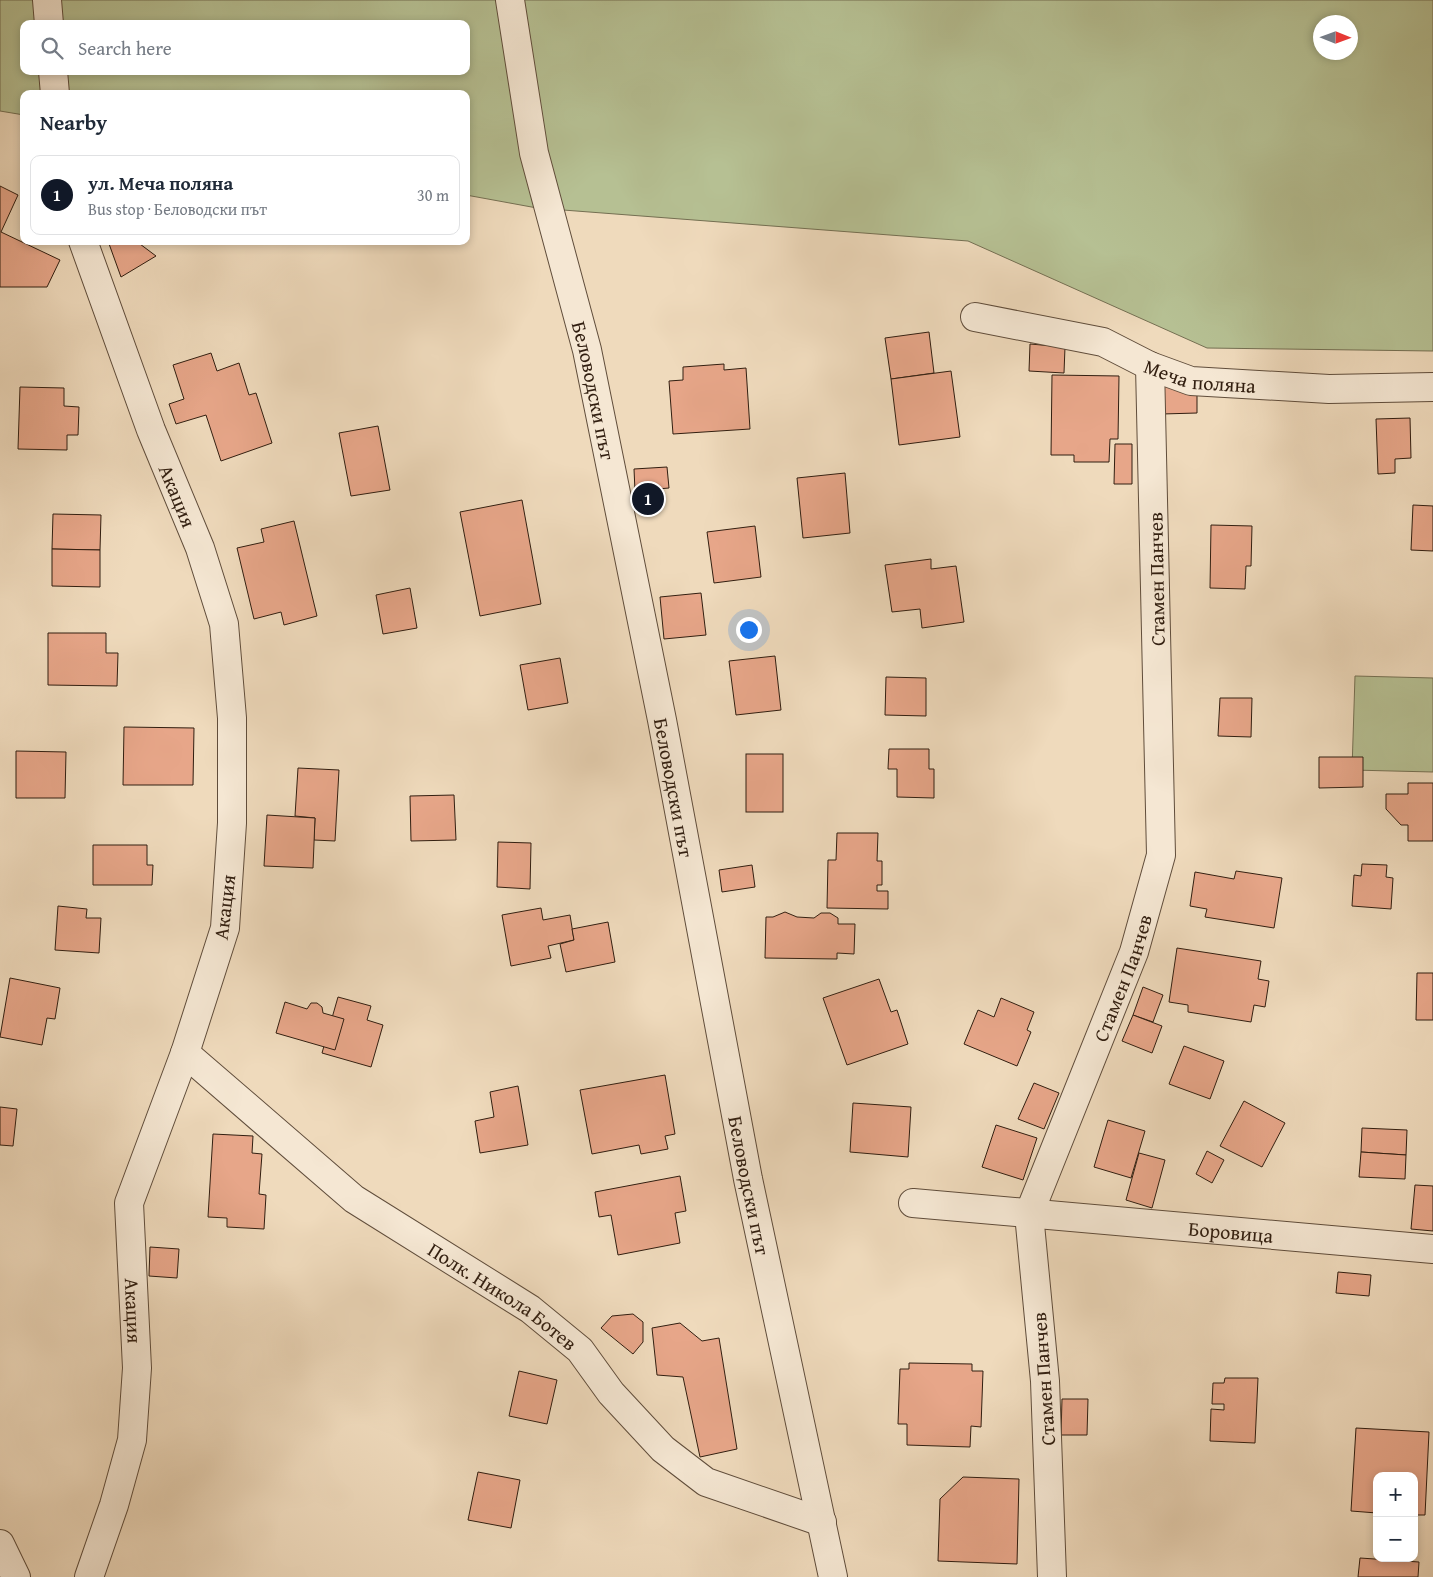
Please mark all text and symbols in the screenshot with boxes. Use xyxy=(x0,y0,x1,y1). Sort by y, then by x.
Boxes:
north arrow xyxy=(1313,15,1358,60)
search box xyxy=(20,20,470,75)
icon: search xyxy=(38,34,66,62)
text: Search here xyxy=(78,34,172,62)
text: Nearby xyxy=(40,107,107,138)
text: ул. Меча поляна xyxy=(88,169,233,197)
text: 1 xyxy=(53,183,61,207)
text: 30 m xyxy=(417,183,449,207)
text: Bus stop · Беловодски път xyxy=(88,197,267,221)
street label: Беловодски път xyxy=(565,318,623,463)
street label: Меча поляна xyxy=(1140,351,1257,399)
street label: Акация xyxy=(152,460,204,532)
pin: 1 xyxy=(632,480,664,518)
street label: Стамен Панчев xyxy=(1140,512,1172,646)
your location xyxy=(736,617,762,643)
street label: Беловодски път xyxy=(647,715,702,860)
street label: Акация xyxy=(206,873,242,941)
street label: Стамен Панчев xyxy=(1085,911,1158,1046)
street label: Беловодски път xyxy=(722,1113,778,1258)
street label: Боровица xyxy=(1187,1213,1275,1249)
street label: Полк. Никола Ботев xyxy=(423,1234,584,1357)
street label: Акация xyxy=(118,1277,150,1344)
street label: Стамен Панчев xyxy=(1024,1311,1062,1447)
map controls xyxy=(1373,1472,1418,1562)
button: + xyxy=(1373,1472,1418,1517)
button: − xyxy=(1373,1517,1418,1562)

